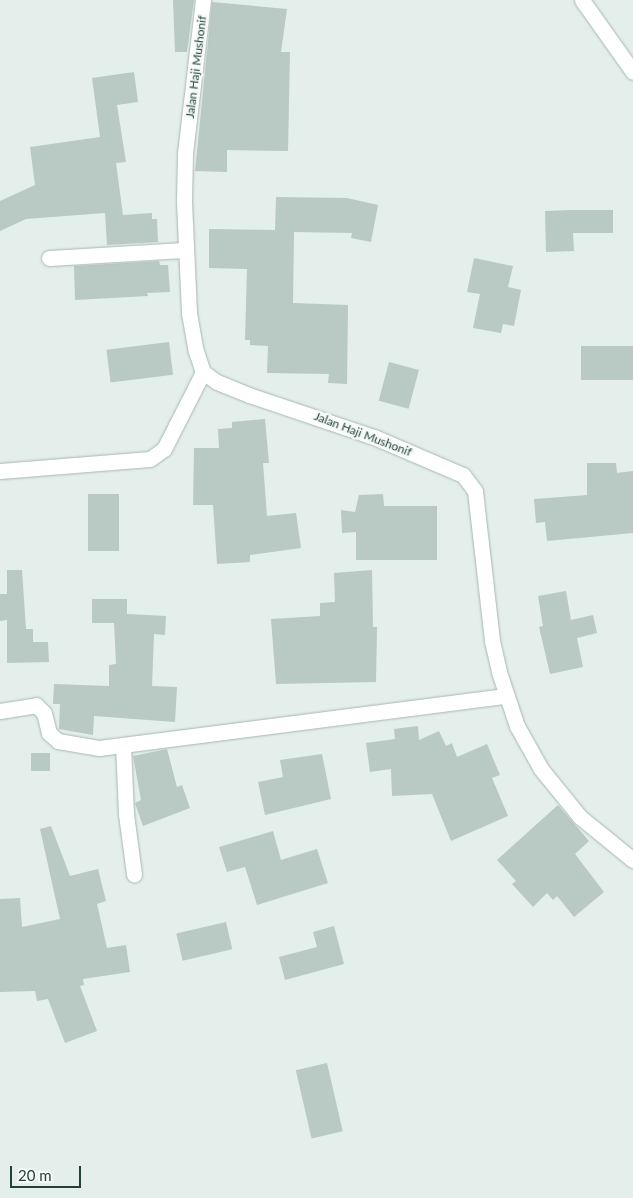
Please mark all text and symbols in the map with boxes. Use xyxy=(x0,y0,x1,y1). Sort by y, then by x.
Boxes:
street label: Jalan Haji Mushonif xyxy=(183,15,209,119)
street label: Jalan Haji Mushonif xyxy=(312,409,414,459)
scale bar xyxy=(12,1156,84,1188)
text: 20 m xyxy=(18,1166,52,1184)

